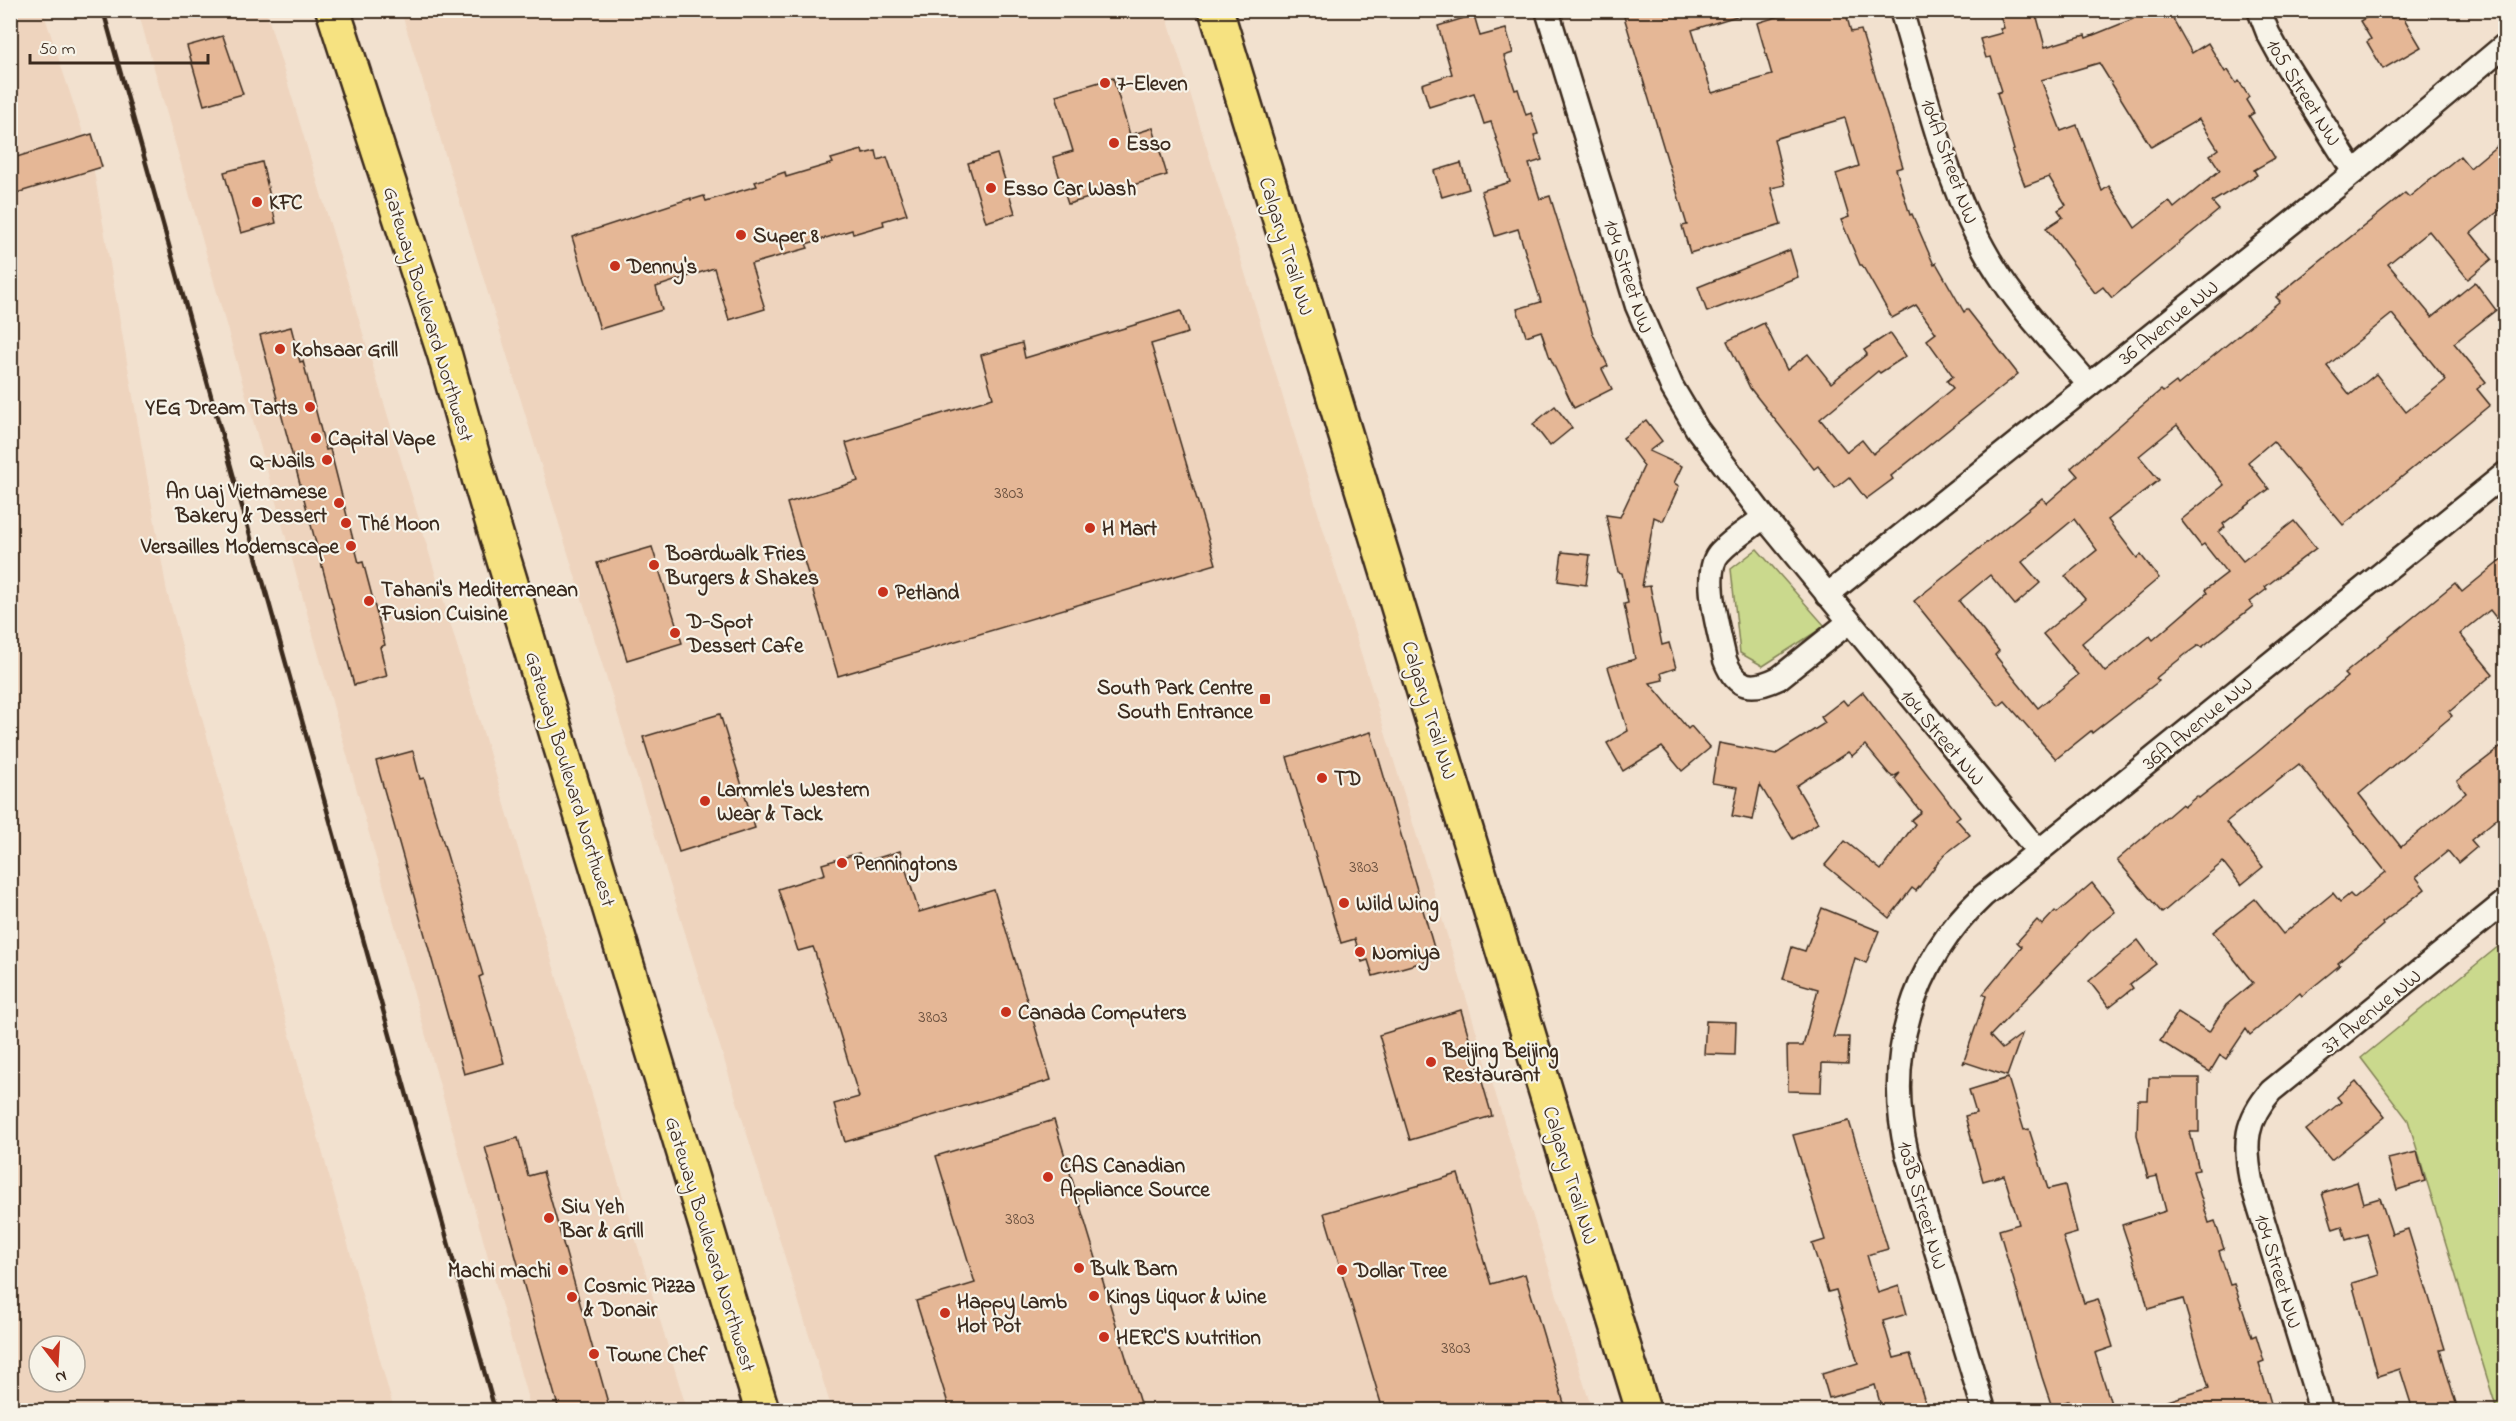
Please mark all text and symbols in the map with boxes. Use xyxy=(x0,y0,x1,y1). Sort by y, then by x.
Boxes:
scale bar xyxy=(30,27,208,65)
street label: 105 Street NW xyxy=(2257,34,2347,153)
text: 50 m xyxy=(39,37,76,63)
place label: 7-Eleven xyxy=(1117,70,1188,100)
marker: 7-Eleven xyxy=(1098,76,1112,90)
street label: 104A Street NW xyxy=(1912,95,1985,228)
place label: Esso xyxy=(1126,130,1171,160)
marker: Esso xyxy=(1107,136,1121,150)
street label: Calgary Trail NW xyxy=(1248,174,1320,320)
place label: Esso Car Wash xyxy=(1003,175,1136,205)
marker: Esso Car Wash xyxy=(984,181,998,195)
street label: Gateway Boulevard Northwest xyxy=(372,183,480,447)
place label: KFC xyxy=(269,189,303,219)
marker: KFC xyxy=(250,195,264,209)
street label: 104 Street NW xyxy=(1595,216,1660,337)
place label: Super 8 xyxy=(753,222,819,252)
marker: Super 8 xyxy=(734,228,748,242)
place label: Denny's xyxy=(626,253,697,285)
marker: Denny's xyxy=(608,259,622,273)
street label: 36 Avenue NW xyxy=(2113,274,2226,373)
place label: Kohsaar Grill xyxy=(292,336,399,366)
marker: Kohsaar Grill xyxy=(273,342,287,356)
place label: YEG Dream Tarts xyxy=(144,394,298,424)
marker: YEG Dream Tarts xyxy=(303,400,317,414)
place label: Capital Vape xyxy=(328,425,436,455)
marker: Capital Vape xyxy=(309,431,323,445)
place label: Q-Nails xyxy=(250,447,315,477)
marker: Q-Nails xyxy=(320,453,334,467)
place label: An Uaj Vietnamese Bakery & Dessert xyxy=(166,478,328,534)
house number: 3803 xyxy=(994,481,1024,507)
marker: An Uaj Vietnamese Bakery & Dessert xyxy=(332,496,346,510)
place label: Thé Moon xyxy=(358,510,440,540)
place label: H Mart xyxy=(1102,515,1158,545)
marker: Thé Moon xyxy=(339,516,353,530)
marker: H Mart xyxy=(1083,521,1097,535)
place label: Versailles Modernscape xyxy=(140,533,340,563)
marker: Versailles Modernscape xyxy=(344,539,358,553)
place label: Boardwalk Fries Burgers & Shakes xyxy=(665,540,819,596)
marker: Boardwalk Fries Burgers & Shakes xyxy=(647,558,661,572)
place label: Tahani's Mediterranean Fusion Cuisine xyxy=(380,576,578,630)
place label: Petland xyxy=(895,579,960,609)
marker: Petland xyxy=(876,585,890,599)
marker: Tahani's Mediterranean Fusion Cuisine xyxy=(362,594,376,608)
place label: D-Spot Dessert Cafe xyxy=(686,608,804,662)
marker: D-Spot Dessert Cafe xyxy=(668,626,682,640)
street label: Calgary Trail NW xyxy=(1391,638,1463,784)
street label: Gateway Boulevard Northwest xyxy=(514,648,622,912)
street label: 36A Avenue NW xyxy=(2137,671,2260,779)
place label: South Park Centre South Entrance xyxy=(1097,674,1254,728)
street label: 104 Street NW xyxy=(1892,683,1991,793)
marker: South Park Centre South Entrance xyxy=(1258,692,1272,706)
place label: TD xyxy=(1334,765,1361,795)
marker: TD xyxy=(1315,771,1329,785)
place label: Lammle's Western Wear & Tack xyxy=(717,776,869,830)
marker: Lammle's Western Wear & Tack xyxy=(698,794,712,808)
place label: Penningtons xyxy=(854,850,958,882)
house number: 3803 xyxy=(1349,855,1379,881)
marker: Penningtons xyxy=(835,856,849,870)
place label: Wild Wing xyxy=(1356,890,1439,922)
marker: Wild Wing xyxy=(1337,896,1351,910)
place label: Nomiya xyxy=(1372,939,1440,971)
marker: Nomiya xyxy=(1353,945,1367,959)
street label: 37 Avenue NW xyxy=(2316,963,2429,1062)
place label: Canada Computers xyxy=(1018,999,1187,1029)
house number: 3803 xyxy=(918,1005,948,1031)
marker: Canada Computers xyxy=(999,1005,1013,1019)
place label: Beijing Beijing Restaurant xyxy=(1442,1037,1558,1091)
marker: Beijing Beijing Restaurant xyxy=(1424,1055,1438,1069)
street label: Calgary Trail NW xyxy=(1532,1103,1604,1249)
street label: Gateway Boulevard Northwest xyxy=(654,1113,762,1377)
street label: 103B Street NW xyxy=(1888,1138,1954,1273)
place label: CAS Canadian Appliance Source xyxy=(1060,1152,1210,1206)
marker: CAS Canadian Appliance Source xyxy=(1041,1170,1055,1184)
place label: Siu Yeh Bar & Grill xyxy=(560,1193,644,1247)
house number: 3803 xyxy=(1005,1207,1035,1233)
marker: Siu Yeh Bar & Grill xyxy=(542,1211,556,1225)
street label: 104 Street NW xyxy=(2245,1211,2309,1333)
place label: Bulk Barn xyxy=(1090,1255,1177,1285)
place label: Machi machi xyxy=(448,1257,551,1287)
place label: Dollar Tree xyxy=(1353,1257,1448,1287)
marker: Bulk Barn xyxy=(1072,1261,1086,1275)
marker: Machi machi xyxy=(556,1263,570,1277)
marker: Dollar Tree xyxy=(1335,1263,1349,1277)
place label: Cosmic Pizza & Donair xyxy=(583,1272,695,1326)
place label: Kings Liquor & Wine xyxy=(1106,1283,1267,1315)
place label: Happy Lamb Hot Pot xyxy=(957,1288,1068,1342)
marker: Kings Liquor & Wine xyxy=(1087,1289,1101,1303)
marker: Cosmic Pizza & Donair xyxy=(565,1290,579,1304)
marker: Happy Lamb Hot Pot xyxy=(938,1306,952,1320)
place label: HERC'S Nutrition xyxy=(1116,1324,1261,1354)
marker: HERC'S Nutrition xyxy=(1097,1330,1111,1344)
north arrow xyxy=(27,1334,87,1394)
house number: 3803 xyxy=(1441,1336,1471,1362)
place label: Towne Chef xyxy=(606,1341,709,1371)
marker: Towne Chef xyxy=(587,1347,601,1361)
text: N xyxy=(52,1363,69,1390)

